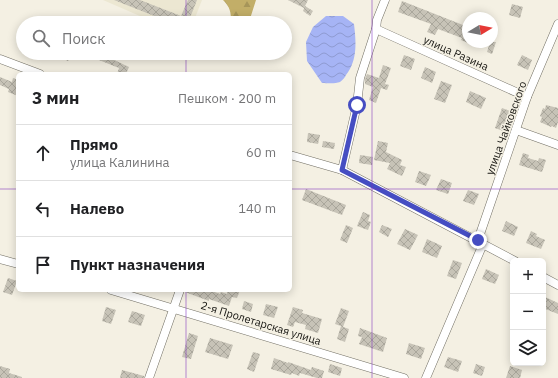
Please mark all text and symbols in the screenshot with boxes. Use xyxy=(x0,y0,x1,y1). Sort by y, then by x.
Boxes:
north arrow xyxy=(462,12,498,48)
search box xyxy=(16,16,292,60)
icon: search xyxy=(30,27,52,49)
text: Поиск xyxy=(62,29,105,48)
street label: улица Разина xyxy=(421,32,491,74)
street label: улица Чайковского xyxy=(482,79,530,177)
text: 3 мин xyxy=(32,87,79,109)
text: Пешком · 200 m xyxy=(178,90,276,107)
route start xyxy=(348,96,366,114)
text: Прямо xyxy=(70,135,118,154)
icon: ahead xyxy=(32,142,54,164)
text: 60 m xyxy=(246,144,276,161)
text: улица Калинина xyxy=(70,154,170,171)
icon: left xyxy=(32,198,54,220)
text: Налево xyxy=(70,199,124,218)
text: 140 m xyxy=(238,200,276,217)
route end xyxy=(469,231,487,249)
icon: arrive xyxy=(32,254,54,276)
text: Пункт назначения xyxy=(70,255,205,274)
map controls xyxy=(510,258,546,366)
button: + xyxy=(510,258,546,294)
button: − xyxy=(510,294,546,330)
street label: 2-я Пролетарская улица xyxy=(199,298,323,348)
button: layers xyxy=(510,330,546,366)

